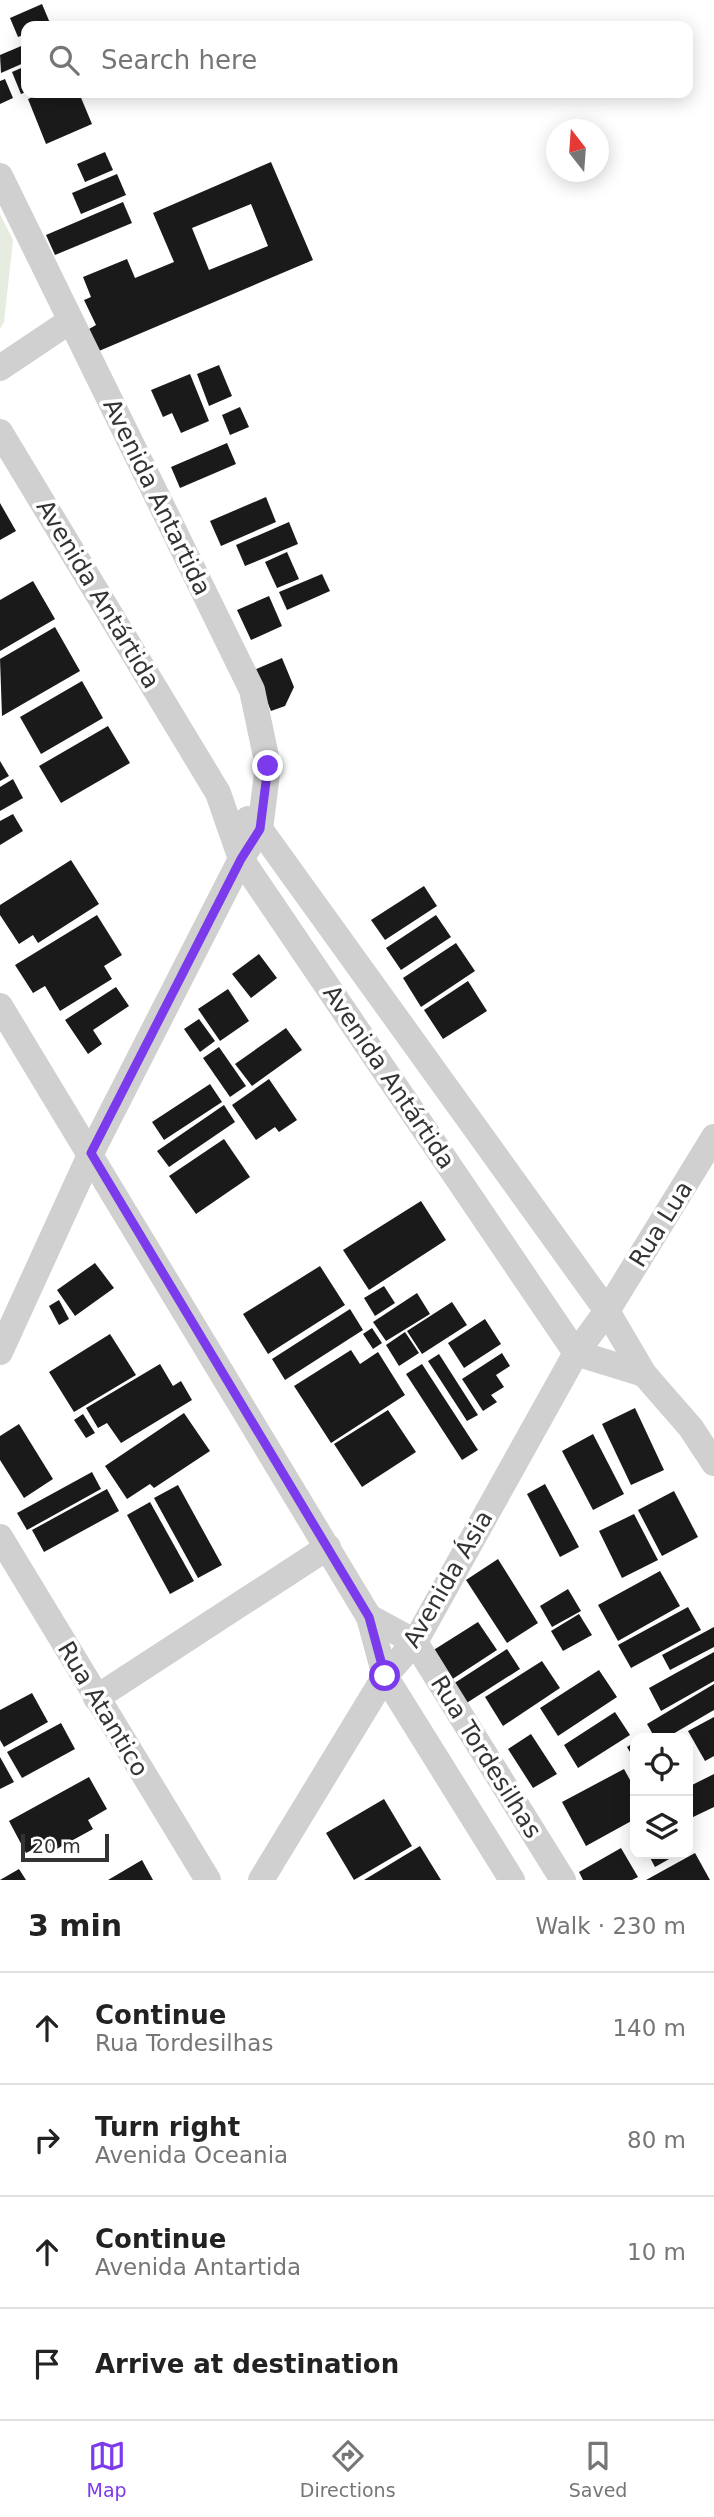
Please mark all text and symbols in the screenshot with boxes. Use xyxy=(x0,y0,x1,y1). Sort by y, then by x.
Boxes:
search box xyxy=(21,21,693,98)
icon: search xyxy=(45,41,83,79)
text: Search here xyxy=(101,45,257,75)
north arrow xyxy=(546,119,609,182)
street label: Avenida Antartida xyxy=(97,394,217,600)
street label: Avenida Antártida xyxy=(31,495,165,693)
route end xyxy=(252,750,283,781)
street label: Avenida Antártida xyxy=(317,980,461,1174)
street label: Rua Lua xyxy=(624,1176,698,1272)
street label: Avenida Ásia xyxy=(397,1505,499,1653)
street label: Rua Atantico xyxy=(52,1636,154,1782)
route start xyxy=(369,1660,400,1691)
street label: Rua Tordesilhas xyxy=(425,1671,547,1843)
map controls xyxy=(630,1733,693,1859)
button: locate xyxy=(630,1733,693,1796)
button: layers xyxy=(630,1796,693,1859)
scale bar xyxy=(21,1831,108,1863)
text: 20 m xyxy=(32,1835,81,1857)
text: 3 min xyxy=(28,1908,122,1943)
text: Walk · 230 m xyxy=(535,1913,686,1939)
text: Continue xyxy=(95,2000,226,2030)
icon: ahead xyxy=(28,2009,66,2047)
text: 140 m xyxy=(612,2015,686,2041)
text: Rua Tordesilhas xyxy=(95,2030,273,2056)
text: Turn right xyxy=(95,2112,240,2142)
icon: right xyxy=(28,2121,66,2159)
text: 80 m xyxy=(627,2127,686,2153)
text: Avenida Oceania xyxy=(95,2142,288,2168)
text: Continue xyxy=(95,2224,226,2254)
icon: ahead xyxy=(28,2233,66,2271)
text: 10 m xyxy=(627,2239,686,2265)
text: Avenida Antartida xyxy=(95,2254,301,2280)
icon: arrive xyxy=(28,2345,66,2383)
text: Arrive at destination xyxy=(95,2349,399,2379)
tab: Map xyxy=(87,2437,127,2501)
tab: Directions xyxy=(300,2437,396,2501)
tab: Saved xyxy=(569,2437,627,2501)

